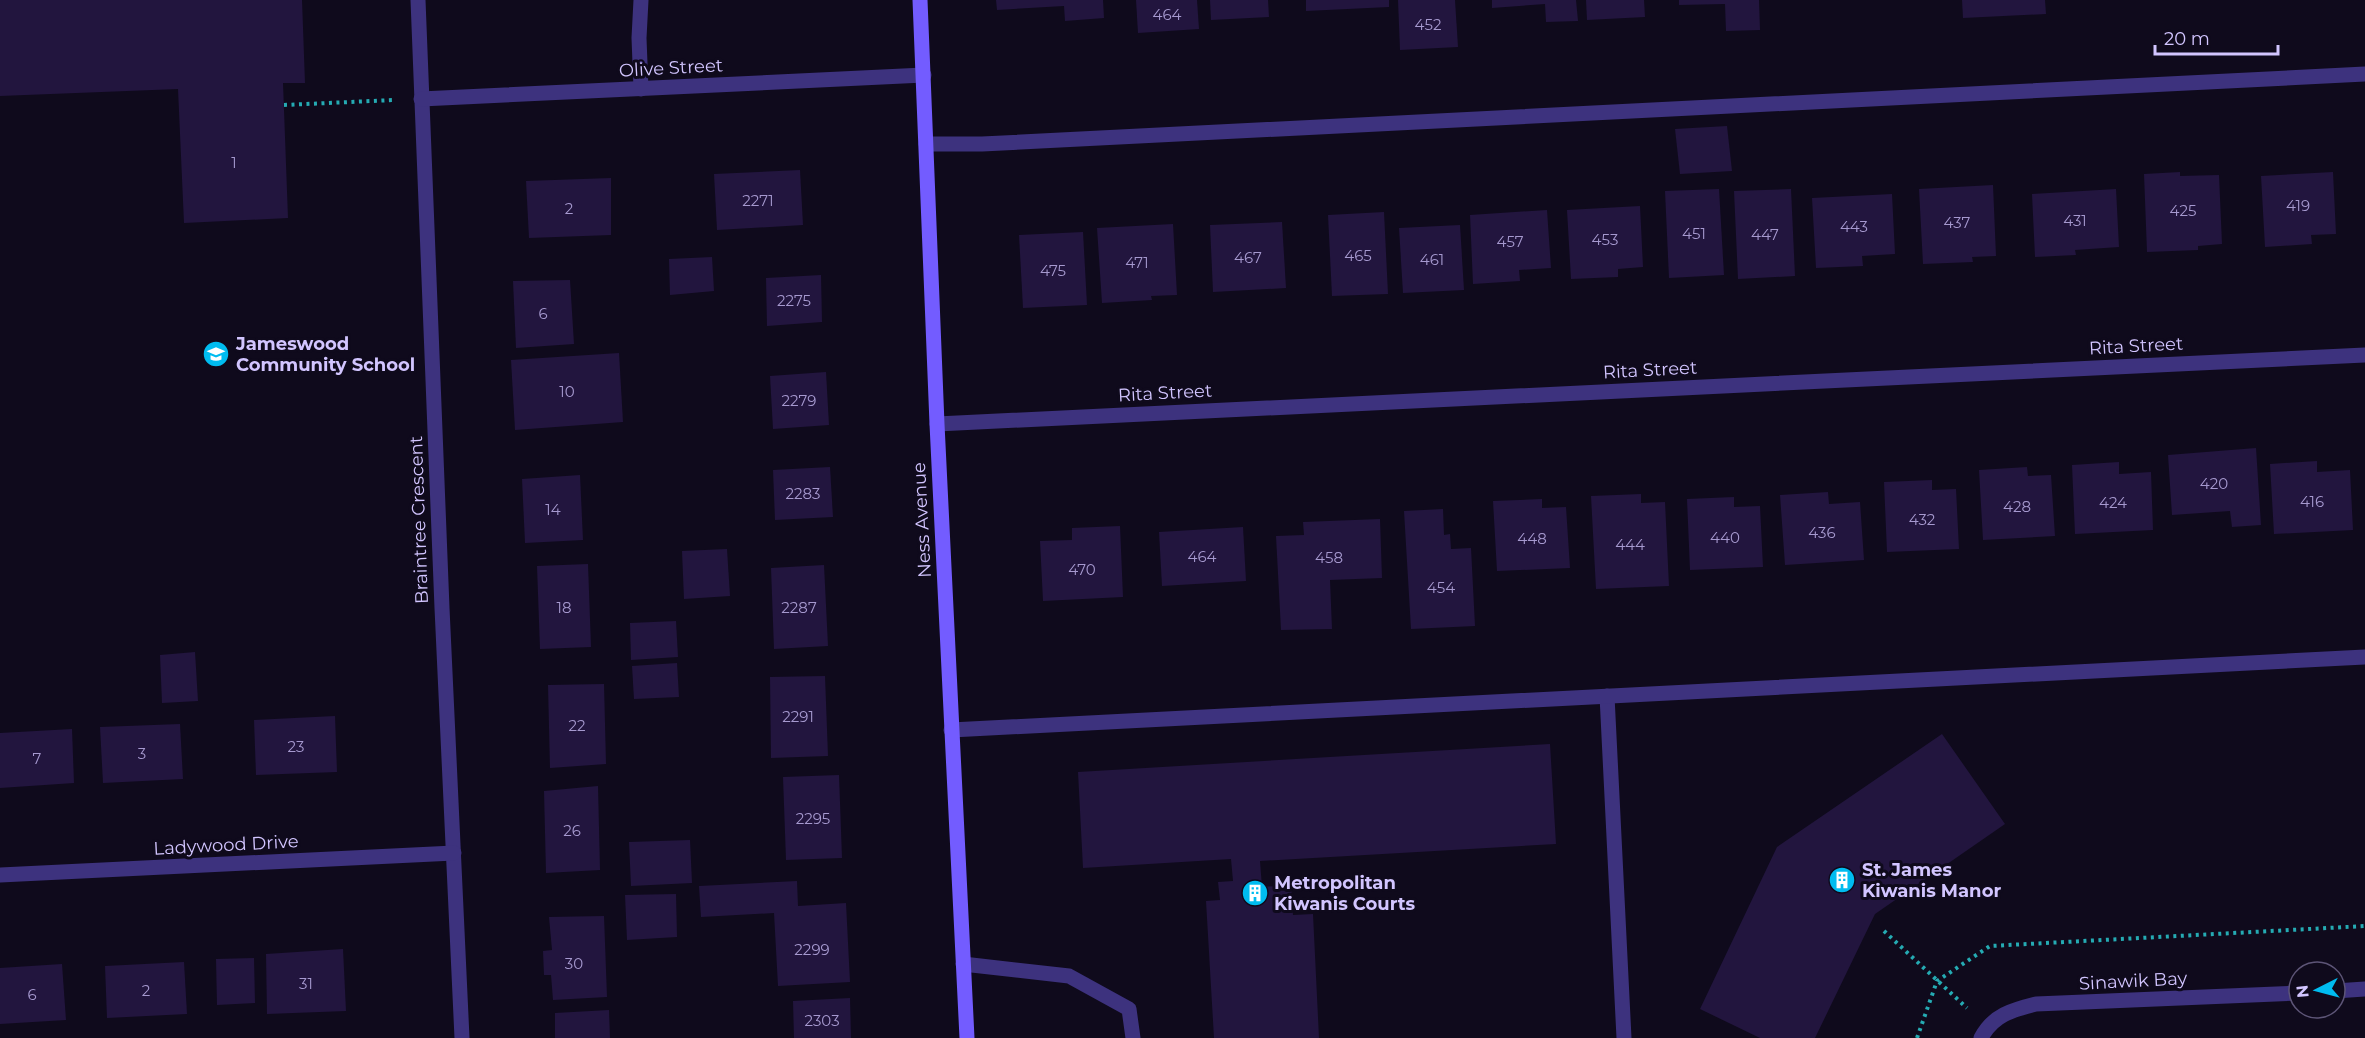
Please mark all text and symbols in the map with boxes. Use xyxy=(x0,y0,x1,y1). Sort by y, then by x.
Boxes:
house number: 464 xyxy=(1153,5,1182,24)
house number: 452 xyxy=(1415,15,1441,34)
scale bar xyxy=(2155,18,2278,56)
text: 20 m xyxy=(2164,28,2210,50)
street label: Olive Street xyxy=(618,54,724,82)
house number: 1 xyxy=(231,153,237,172)
house number: 2271 xyxy=(742,191,774,210)
house number: 419 xyxy=(2286,196,2310,215)
house number: 2 xyxy=(565,199,573,218)
house number: 425 xyxy=(2170,201,2196,220)
house number: 431 xyxy=(2063,211,2087,230)
house number: 437 xyxy=(1944,213,1971,232)
house number: 443 xyxy=(1840,217,1868,236)
house number: 451 xyxy=(1682,224,1706,243)
house number: 447 xyxy=(1751,225,1779,244)
house number: 453 xyxy=(1592,230,1618,249)
house number: 457 xyxy=(1497,232,1524,251)
house number: 465 xyxy=(1344,246,1372,265)
house number: 467 xyxy=(1234,248,1262,267)
house number: 461 xyxy=(1420,250,1444,269)
house number: 471 xyxy=(1125,253,1149,272)
house number: 475 xyxy=(1040,261,1066,280)
house number: 2275 xyxy=(777,291,811,310)
house number: 6 xyxy=(538,304,548,323)
place label: Jameswood Community School xyxy=(235,333,415,376)
street label: Rita Street xyxy=(2088,333,2184,359)
school or university icon: Jameswood Community School xyxy=(201,339,231,369)
street label: Rita Street xyxy=(1602,357,1698,383)
street label: Rita Street xyxy=(1117,380,1213,406)
house number: 10 xyxy=(559,382,575,401)
house number: 2279 xyxy=(782,391,816,410)
street label: Braintree Crescent xyxy=(405,436,433,604)
street label: Ness Avenue xyxy=(908,462,936,578)
house number: 420 xyxy=(2200,474,2228,493)
house number: 2283 xyxy=(785,484,821,503)
house number: 416 xyxy=(2300,492,2324,511)
house number: 424 xyxy=(2099,493,2127,512)
house number: 428 xyxy=(2003,497,2031,516)
house number: 14 xyxy=(545,500,561,519)
house number: 432 xyxy=(1909,510,1935,529)
house number: 436 xyxy=(1808,523,1836,542)
house number: 440 xyxy=(1710,528,1740,547)
house number: 448 xyxy=(1517,529,1547,548)
house number: 444 xyxy=(1615,535,1645,554)
house number: 464 xyxy=(1188,547,1217,566)
house number: 458 xyxy=(1315,548,1343,567)
house number: 470 xyxy=(1068,560,1096,579)
house number: 454 xyxy=(1427,578,1455,597)
house number: 18 xyxy=(557,598,572,617)
house number: 2287 xyxy=(781,598,817,617)
house number: 2291 xyxy=(782,707,814,726)
house number: 22 xyxy=(568,716,586,735)
house number: 23 xyxy=(288,737,304,756)
house number: 3 xyxy=(138,744,146,763)
house number: 7 xyxy=(33,749,42,768)
house number: 2295 xyxy=(796,809,830,828)
house number: 26 xyxy=(563,821,581,840)
street label: Ladywood Drive xyxy=(153,830,299,860)
place label: St. James Kiwanis Manor xyxy=(1862,859,2001,902)
building icon: St. James Kiwanis Manor xyxy=(1827,865,1857,895)
place label: Metropolitan Kiwanis Courts xyxy=(1274,872,1416,915)
building icon: Metropolitan Kiwanis Courts xyxy=(1240,878,1270,908)
house number: 2299 xyxy=(794,940,830,959)
house number: 30 xyxy=(565,954,583,973)
north arrow xyxy=(2287,960,2347,1020)
street label: Sinawik Bay xyxy=(2078,967,2188,995)
house number: 31 xyxy=(299,974,313,993)
house number: 2 xyxy=(142,981,150,1000)
text: N xyxy=(2292,984,2313,999)
house number: 6 xyxy=(27,985,37,1004)
house number: 2303 xyxy=(804,1011,840,1030)

